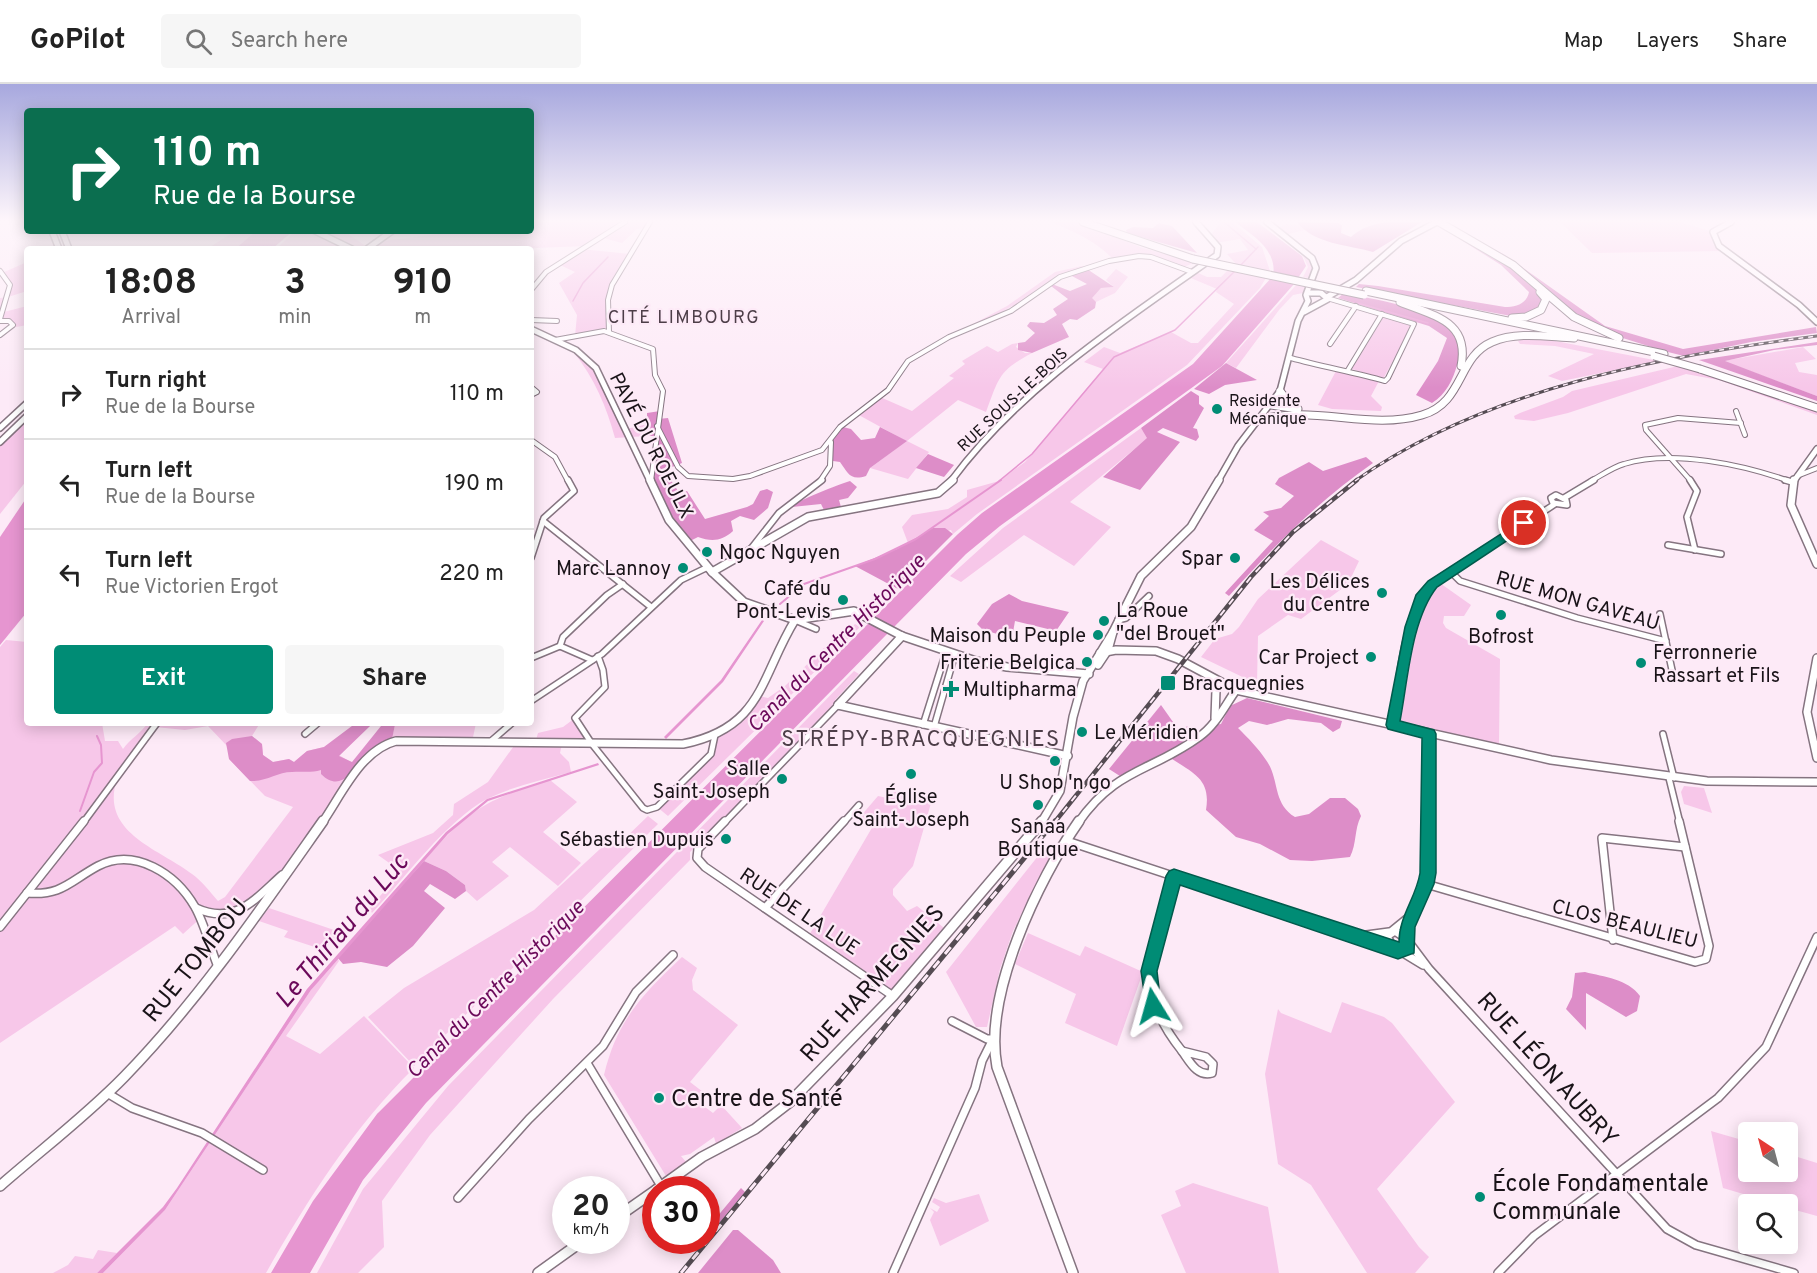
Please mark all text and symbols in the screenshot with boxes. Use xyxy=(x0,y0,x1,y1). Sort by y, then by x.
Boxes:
search box xyxy=(161,14,581,68)
text: GoPilot xyxy=(30,23,125,59)
icon: search xyxy=(182,25,215,58)
text: Search here xyxy=(230,28,348,55)
text: Map xyxy=(1564,28,1603,55)
text: Layers xyxy=(1636,28,1699,55)
text: Share xyxy=(1732,28,1787,55)
text: 110 m xyxy=(153,128,262,181)
icon: right xyxy=(54,132,132,210)
text: Rue de la Bourse xyxy=(153,180,356,214)
text: 18:08 xyxy=(105,261,197,307)
text: 3 xyxy=(284,261,306,307)
text: 910 xyxy=(393,261,453,307)
text: Arrival xyxy=(121,305,181,331)
text: min xyxy=(278,305,312,331)
text: m xyxy=(414,305,431,331)
district label: CITÉ LIMBOURG xyxy=(608,305,760,330)
street label: RUE SOUS-LE-BOIS xyxy=(954,344,1073,457)
text: Turn right xyxy=(105,368,207,395)
street label: PAVÉ DU ROEULX xyxy=(602,368,700,523)
icon: right xyxy=(54,378,87,411)
text: 110 m xyxy=(450,381,504,408)
place label: Residente Mécanique xyxy=(1229,392,1307,430)
text: Rue de la Bourse xyxy=(105,395,255,421)
marker: Residente Mécanique xyxy=(1210,402,1224,416)
text: Turn left xyxy=(105,458,193,485)
icon: left xyxy=(54,468,87,501)
text: 190 m xyxy=(445,471,504,498)
text: Rue de la Bourse xyxy=(105,485,255,511)
pin xyxy=(1498,497,1549,548)
icon: arrive xyxy=(1507,506,1540,539)
place label: Ngoc Nguyen xyxy=(719,541,840,567)
marker: Ngoc Nguyen xyxy=(700,545,714,559)
place label: Spar xyxy=(1181,547,1223,573)
text: Turn left xyxy=(105,548,193,575)
water label: Canal du Centre Historique xyxy=(742,548,933,739)
marker: Spar xyxy=(1228,551,1242,565)
place label: Marc Lannoy xyxy=(556,557,671,583)
icon: left xyxy=(54,558,87,591)
text: 220 m xyxy=(439,561,504,588)
marker: Marc Lannoy xyxy=(676,561,690,575)
street label: RUE MON GAVEAU xyxy=(1492,566,1662,638)
place label: Les Délices du Centre xyxy=(1270,570,1370,619)
text: Rue Victorien Ergot xyxy=(105,575,279,601)
place label: Café du Pont-Levis xyxy=(736,577,831,626)
marker: Les Délices du Centre xyxy=(1375,586,1389,600)
marker: Café du Pont-Levis xyxy=(836,593,850,607)
place label: La Roue "del Brouet" xyxy=(1116,599,1225,648)
marker: Bofrost xyxy=(1494,608,1508,622)
marker: La Roue "del Brouet" xyxy=(1097,614,1111,628)
place label: Maison du Peuple xyxy=(929,624,1086,650)
place label: Bofrost xyxy=(1468,625,1534,651)
marker: Maison du Peuple xyxy=(1091,628,1105,642)
place label: Ferronnerie Rassart et Fils xyxy=(1653,641,1780,690)
button: Exit xyxy=(54,645,273,714)
button: Share xyxy=(285,645,504,714)
place label: Car Project xyxy=(1258,646,1359,672)
marker: Car Project xyxy=(1364,650,1378,664)
place label: Friterie Belgica xyxy=(940,651,1075,677)
marker: Friterie Belgica xyxy=(1080,655,1094,669)
marker: Ferronnerie Rassart et Fils xyxy=(1634,656,1648,670)
place label: Bracquegnies xyxy=(1182,672,1305,698)
marker: Bracquegnies xyxy=(1159,674,1177,692)
place label: Multipharma xyxy=(963,678,1077,704)
marker: Multipharma xyxy=(944,682,958,696)
place label: Le Méridien xyxy=(1094,721,1199,747)
district label: STRÉPY-BRACQUEGNIES xyxy=(781,725,1061,754)
marker: Le Méridien xyxy=(1075,725,1089,739)
marker: U Shop 'n go xyxy=(1048,754,1062,768)
place label: Salle Saint-Joseph xyxy=(653,757,770,806)
marker: Église Saint-Joseph xyxy=(904,767,918,781)
place label: U Shop 'n go xyxy=(999,771,1111,797)
marker: Salle Saint-Joseph xyxy=(775,772,789,786)
place label: Église Saint-Joseph xyxy=(852,783,970,834)
marker: Sanaa Boutique xyxy=(1031,798,1045,812)
place label: Sanaa Boutique xyxy=(997,815,1079,864)
place label: Sébastien Dupuis xyxy=(559,828,714,854)
marker: Sébastien Dupuis xyxy=(719,832,733,846)
water label: Le Thiriau du Luc xyxy=(269,847,418,1016)
street label: RUE DE LA LUE xyxy=(734,863,864,962)
street label: RUE TOMBOU xyxy=(138,893,256,1029)
water label: Canal du Centre Historique xyxy=(401,894,592,1085)
street label: CLOS BEAULIEU xyxy=(1549,894,1700,956)
street label: RUE HARMEGNIES xyxy=(795,899,952,1069)
position arrow xyxy=(1121,974,1185,1038)
street label: RUE LÉON AUBRY xyxy=(1469,986,1625,1154)
place label: Centre de Santé xyxy=(671,1085,843,1115)
marker: Centre de Santé xyxy=(652,1091,666,1105)
north arrow xyxy=(1738,1122,1798,1182)
map controls xyxy=(1738,1122,1798,1254)
place label: École Fondamentale Communale xyxy=(1492,1168,1709,1228)
speed limit sign: 30 xyxy=(642,1176,720,1254)
text: 20 xyxy=(572,1189,610,1226)
marker: École Fondamentale Communale xyxy=(1473,1190,1487,1204)
button: search xyxy=(1738,1194,1798,1254)
text: km/h xyxy=(573,1221,609,1240)

